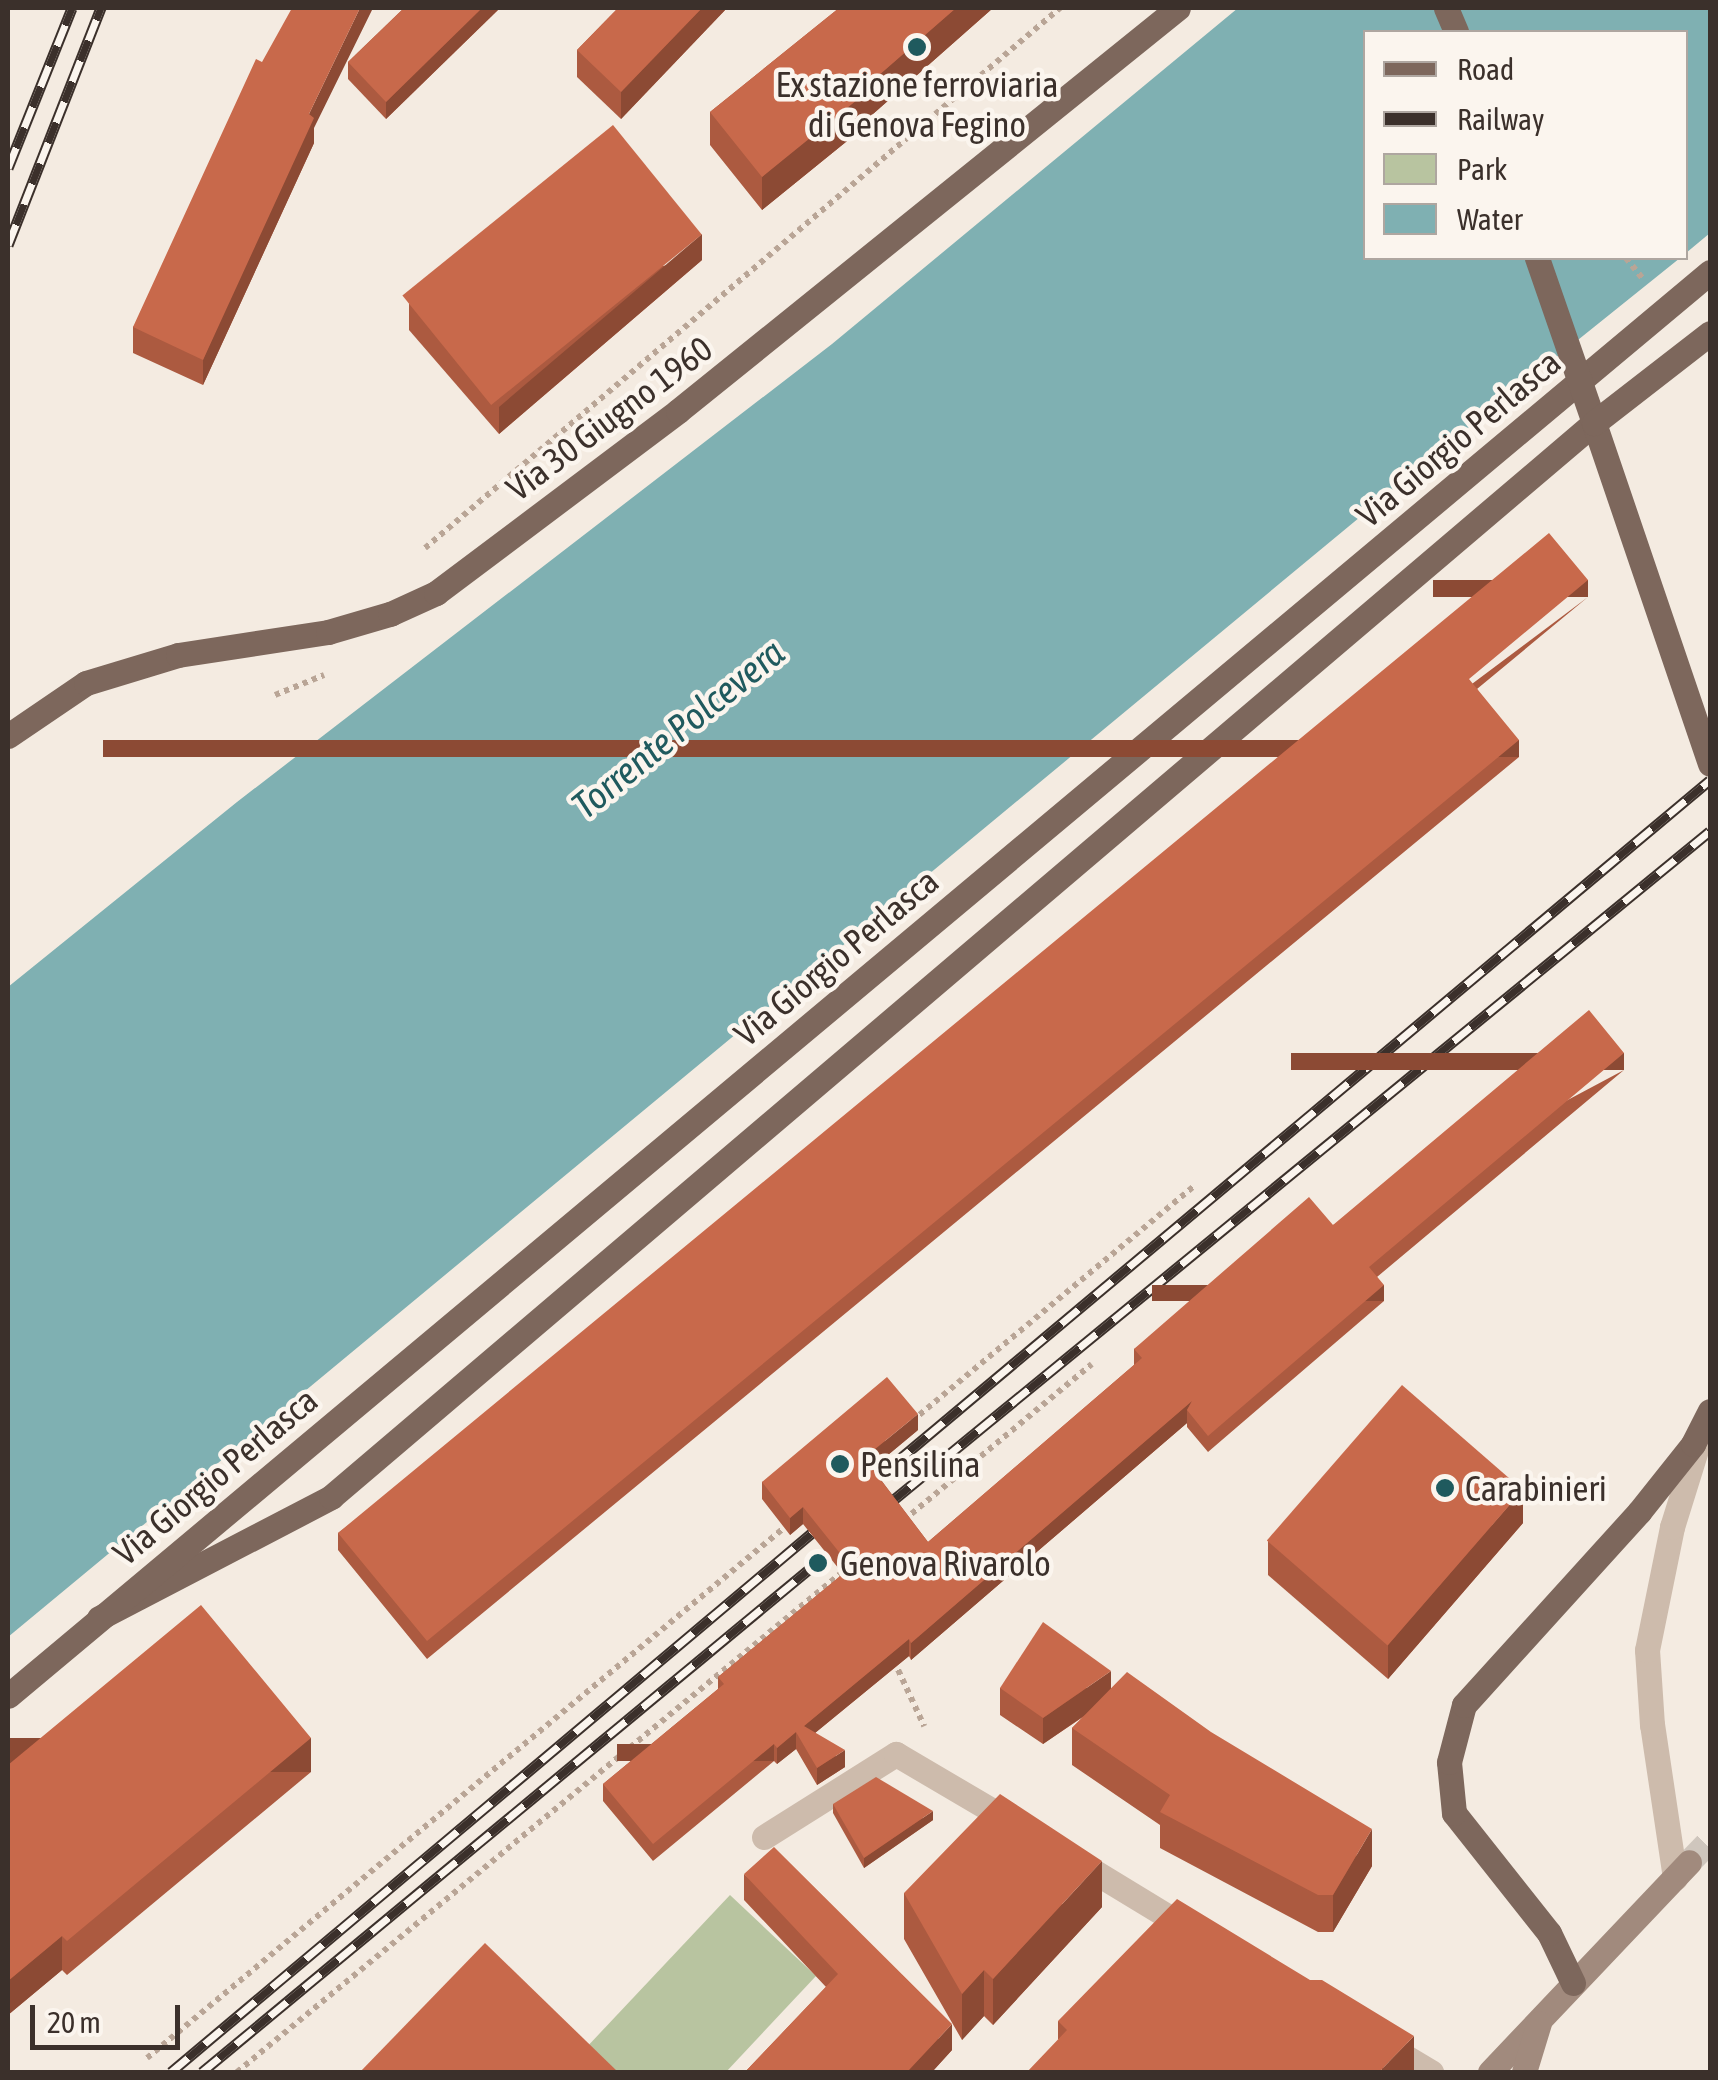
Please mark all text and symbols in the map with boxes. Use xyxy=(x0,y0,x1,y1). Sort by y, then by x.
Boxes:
legend xyxy=(1363,30,1688,260)
marker: Ex stazione ferroviaria di Genova Fegino xyxy=(906,36,928,58)
text: Road xyxy=(1457,52,1514,86)
place label: Ex stazione ferroviaria di Genova Fegino xyxy=(775,63,1059,145)
text: Railway xyxy=(1457,102,1544,136)
text: Park xyxy=(1457,152,1507,186)
text: Water xyxy=(1457,202,1523,236)
street label: Via 30 Giugno 1960 xyxy=(498,327,720,509)
street label: Via Giorgio Perlasca xyxy=(1348,341,1568,535)
water label: Torrente Polcevera xyxy=(563,630,793,828)
street label: Via Giorgio Perlasca xyxy=(726,860,946,1054)
street label: Via Giorgio Perlasca xyxy=(105,1379,325,1573)
place label: Pensilina xyxy=(860,1443,981,1485)
marker: Pensilina xyxy=(829,1453,851,1475)
place label: Carabinieri xyxy=(1465,1467,1607,1509)
marker: Carabinieri xyxy=(1434,1477,1456,1499)
place label: Genova Rivarolo xyxy=(840,1542,1051,1584)
marker: Genova Rivarolo xyxy=(805,1550,831,1576)
scale bar xyxy=(35,1985,185,2047)
text: 20 m xyxy=(47,2005,101,2039)

